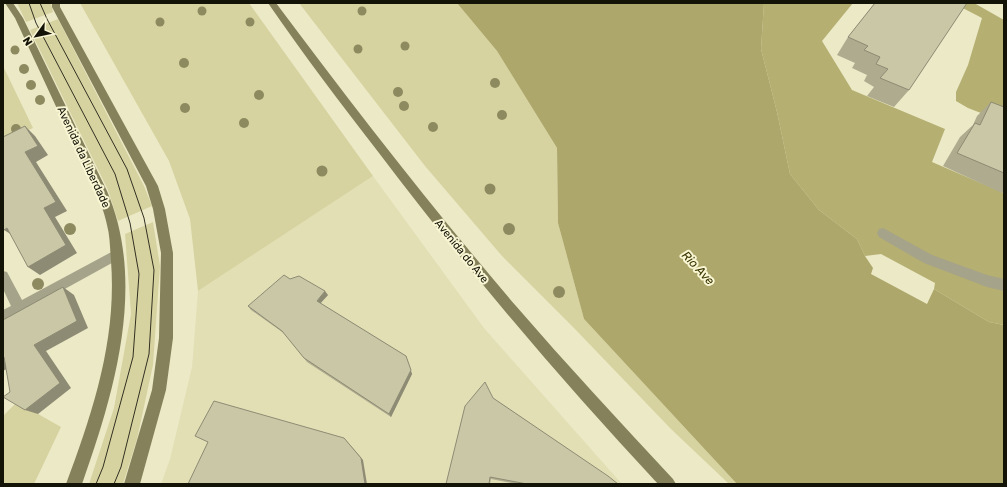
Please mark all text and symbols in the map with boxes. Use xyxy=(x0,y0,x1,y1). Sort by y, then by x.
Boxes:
north arrow xyxy=(16,16,56,56)
text: N xyxy=(20,34,36,48)
street label: Avenida da Liberdade xyxy=(54,105,113,210)
street label: Avenida do Ave xyxy=(432,217,491,286)
water label: Rio Ave xyxy=(679,248,717,288)

